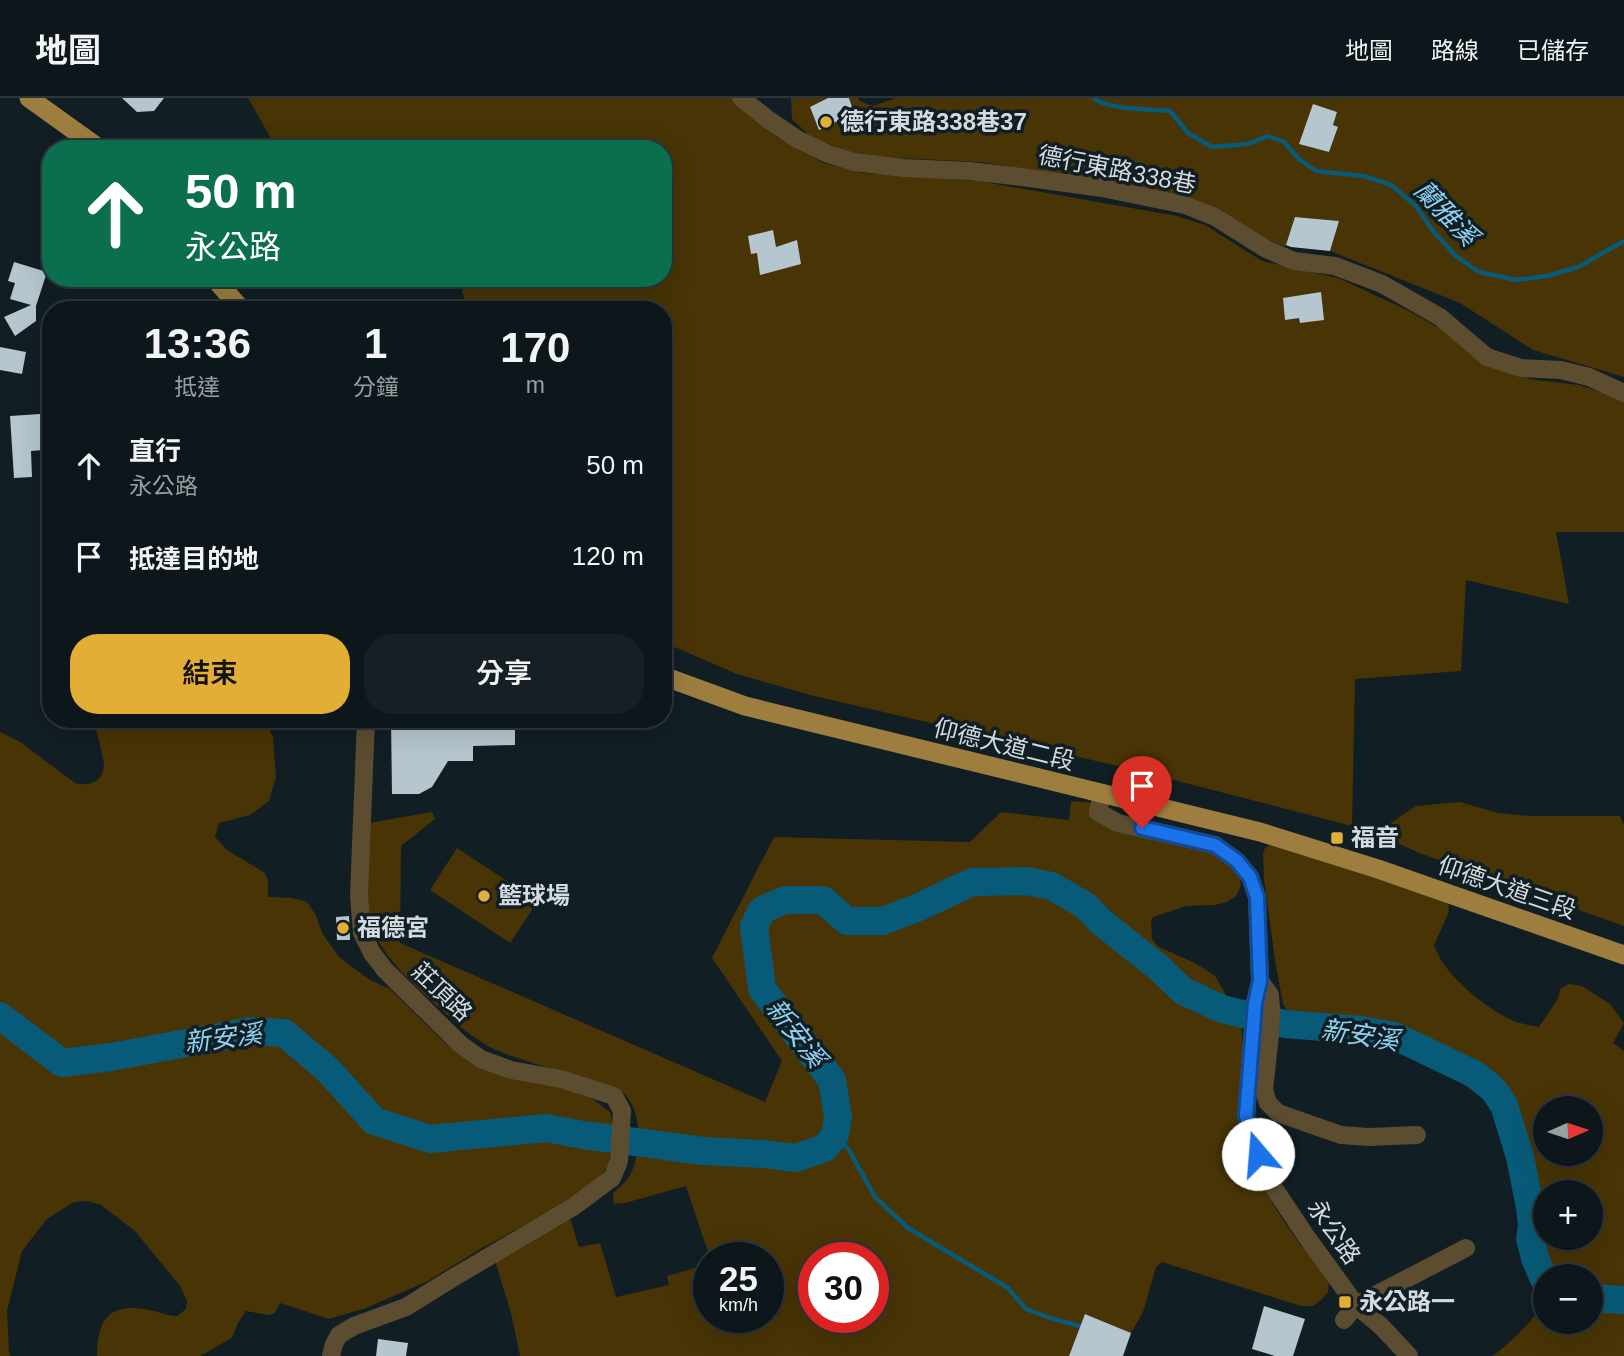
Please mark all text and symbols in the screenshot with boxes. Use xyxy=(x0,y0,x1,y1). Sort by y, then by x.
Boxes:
text: 地圖 xyxy=(35,32,101,69)
text: 地圖 xyxy=(1345,37,1393,64)
text: 路線 xyxy=(1431,37,1479,64)
text: 已儲存 xyxy=(1517,37,1589,64)
place label: 德行東路338巷37 xyxy=(840,108,1027,135)
marker: 德行東路338巷37 xyxy=(818,114,834,130)
street label: 德行東路338巷 xyxy=(1036,141,1198,198)
text: 50 m xyxy=(185,164,297,218)
icon: ahead xyxy=(70,168,161,259)
water label: 蘭雅溪 xyxy=(1408,175,1487,254)
text: 永公路 xyxy=(185,229,281,265)
text: 13:36 xyxy=(144,320,251,367)
text: 1 xyxy=(364,320,387,367)
text: 170 xyxy=(500,324,570,371)
text: m xyxy=(526,372,545,398)
text: 抵達 xyxy=(174,374,220,400)
text: 分鐘 xyxy=(353,374,399,400)
text: 直行 xyxy=(129,436,181,466)
icon: ahead xyxy=(70,447,108,485)
text: 50 m xyxy=(586,450,644,480)
text: 永公路 xyxy=(129,473,198,499)
icon: arrive xyxy=(70,538,108,576)
text: 120 m xyxy=(572,541,644,571)
text: 抵達目的地 xyxy=(129,544,259,574)
button: 結束 xyxy=(70,634,350,714)
button: 分享 xyxy=(364,634,644,714)
street label: 仰德大道二段 xyxy=(931,714,1077,775)
pin xyxy=(1112,756,1172,828)
icon: arrive xyxy=(1123,767,1161,805)
place label: 福音 xyxy=(1351,824,1399,851)
marker: 福音 xyxy=(1329,830,1345,846)
street label: 仰德大道三段 xyxy=(1435,851,1580,924)
place label: 籃球場 xyxy=(498,882,570,909)
marker: 籃球場 xyxy=(476,888,492,904)
place label: 福德宮 xyxy=(357,914,429,941)
marker: 福德宮 xyxy=(335,920,351,936)
street label: 莊頂路 xyxy=(407,957,478,1026)
water label: 新安溪 xyxy=(760,993,834,1076)
water label: 新安溪 xyxy=(1319,1014,1405,1057)
water label: 新安溪 xyxy=(182,1018,267,1058)
north arrow xyxy=(1533,1096,1603,1166)
map controls xyxy=(1533,1096,1603,1334)
position arrow xyxy=(1221,1117,1295,1191)
button: + xyxy=(1533,1180,1603,1250)
street label: 永公路 xyxy=(1303,1194,1366,1269)
speed limit sign: 30 xyxy=(798,1242,889,1333)
text: 25 xyxy=(719,1259,758,1298)
button: − xyxy=(1533,1264,1603,1334)
place label: 永公路一 xyxy=(1359,1288,1455,1315)
marker: 永公路一 xyxy=(1337,1294,1353,1310)
text: km/h xyxy=(719,1295,758,1315)

